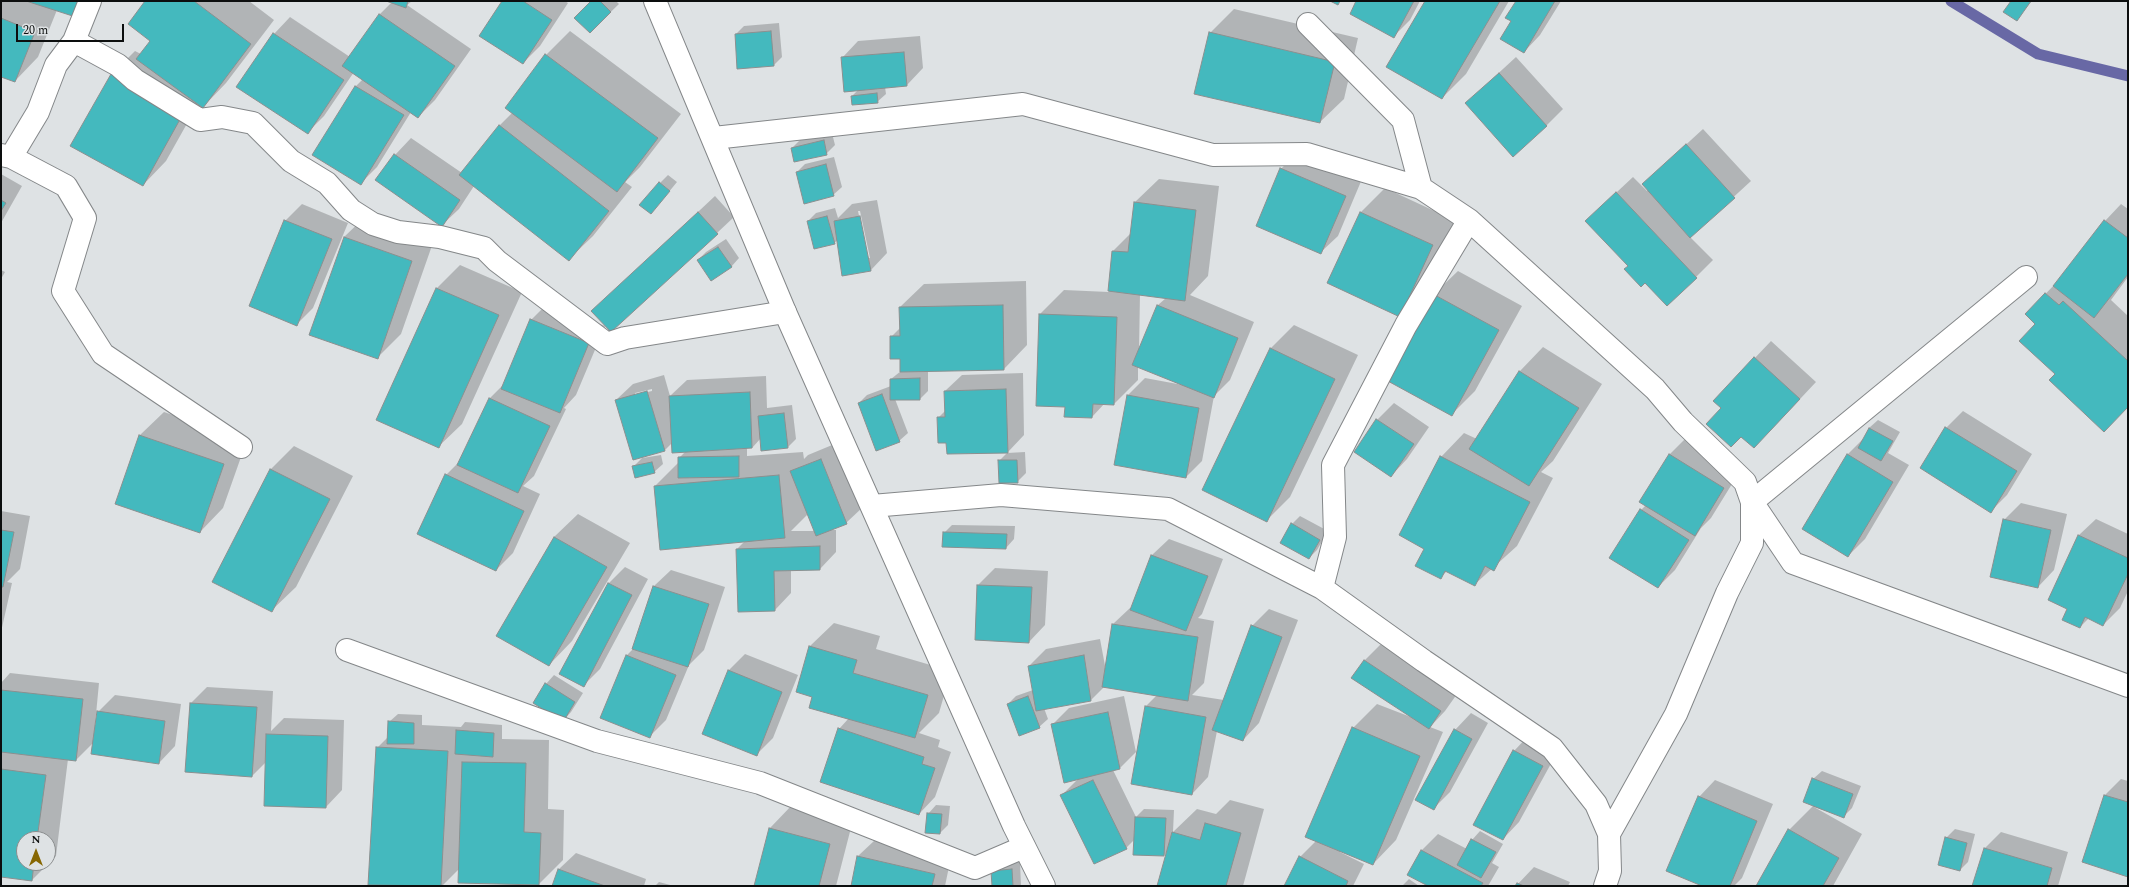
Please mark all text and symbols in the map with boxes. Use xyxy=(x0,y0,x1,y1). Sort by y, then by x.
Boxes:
scale bar xyxy=(18,16,126,42)
text: 20 m xyxy=(23,21,48,40)
north arrow xyxy=(16,831,56,871)
text: N xyxy=(32,831,40,848)

